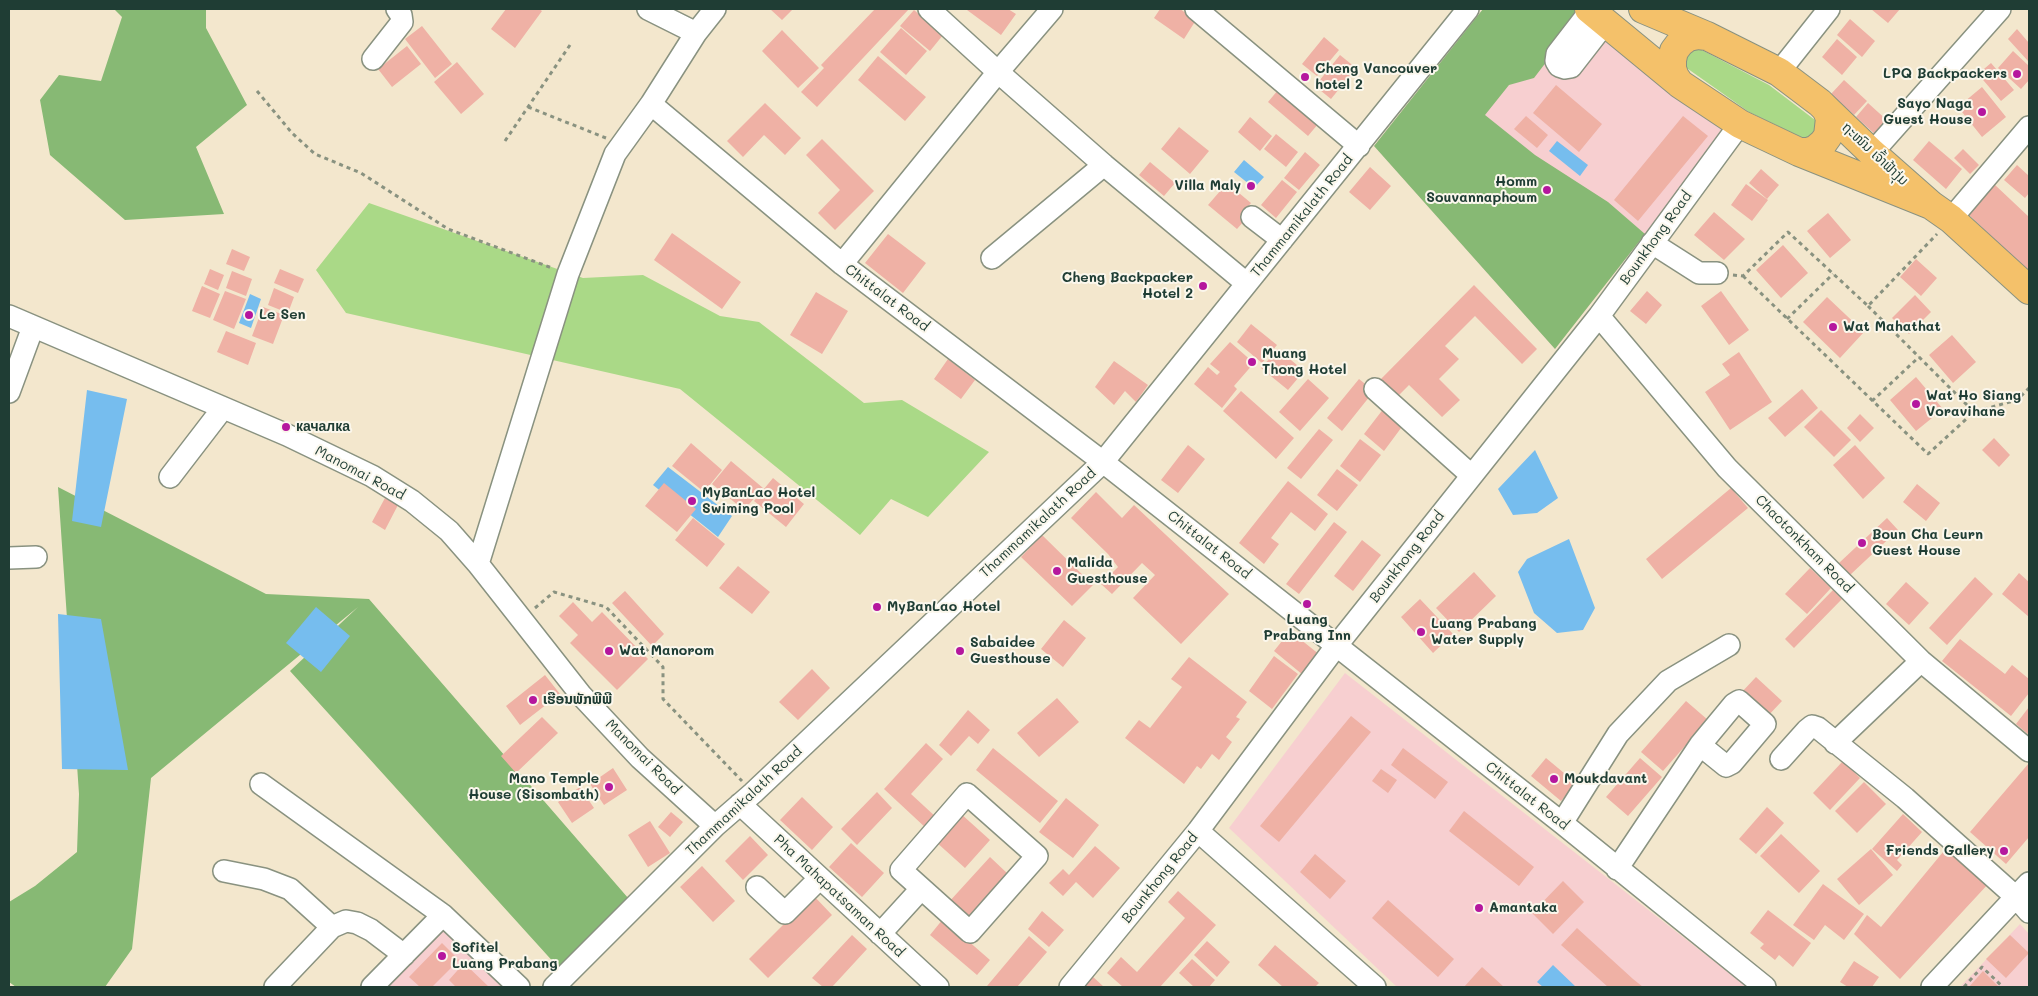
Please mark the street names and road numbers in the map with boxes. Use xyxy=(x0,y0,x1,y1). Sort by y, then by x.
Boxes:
street label: ຖະໜົນ ເຈົ້າຟ້າງຸ່ມ xyxy=(1838,119,1912,189)
street label: Thammamikalath Road xyxy=(1247,151,1357,281)
street label: Bounkhong Road xyxy=(1617,188,1695,288)
street label: Chittalat Road xyxy=(842,261,932,335)
street label: Manomai Road xyxy=(312,442,408,504)
street label: Thammamikalath Road xyxy=(976,465,1100,581)
street label: Chaotonkham Road xyxy=(1751,491,1857,597)
street label: Chittalat Road xyxy=(1164,507,1254,583)
street label: Bounkhong Road xyxy=(1366,508,1448,606)
street label: Manomai Road xyxy=(602,716,684,798)
street label: Thammamikalath Road xyxy=(682,743,806,859)
street label: Chittalat Road xyxy=(1482,758,1572,834)
street label: Bounkhong Road xyxy=(1118,829,1202,927)
street label: Pha Mahapatsaman Road xyxy=(770,831,908,961)

